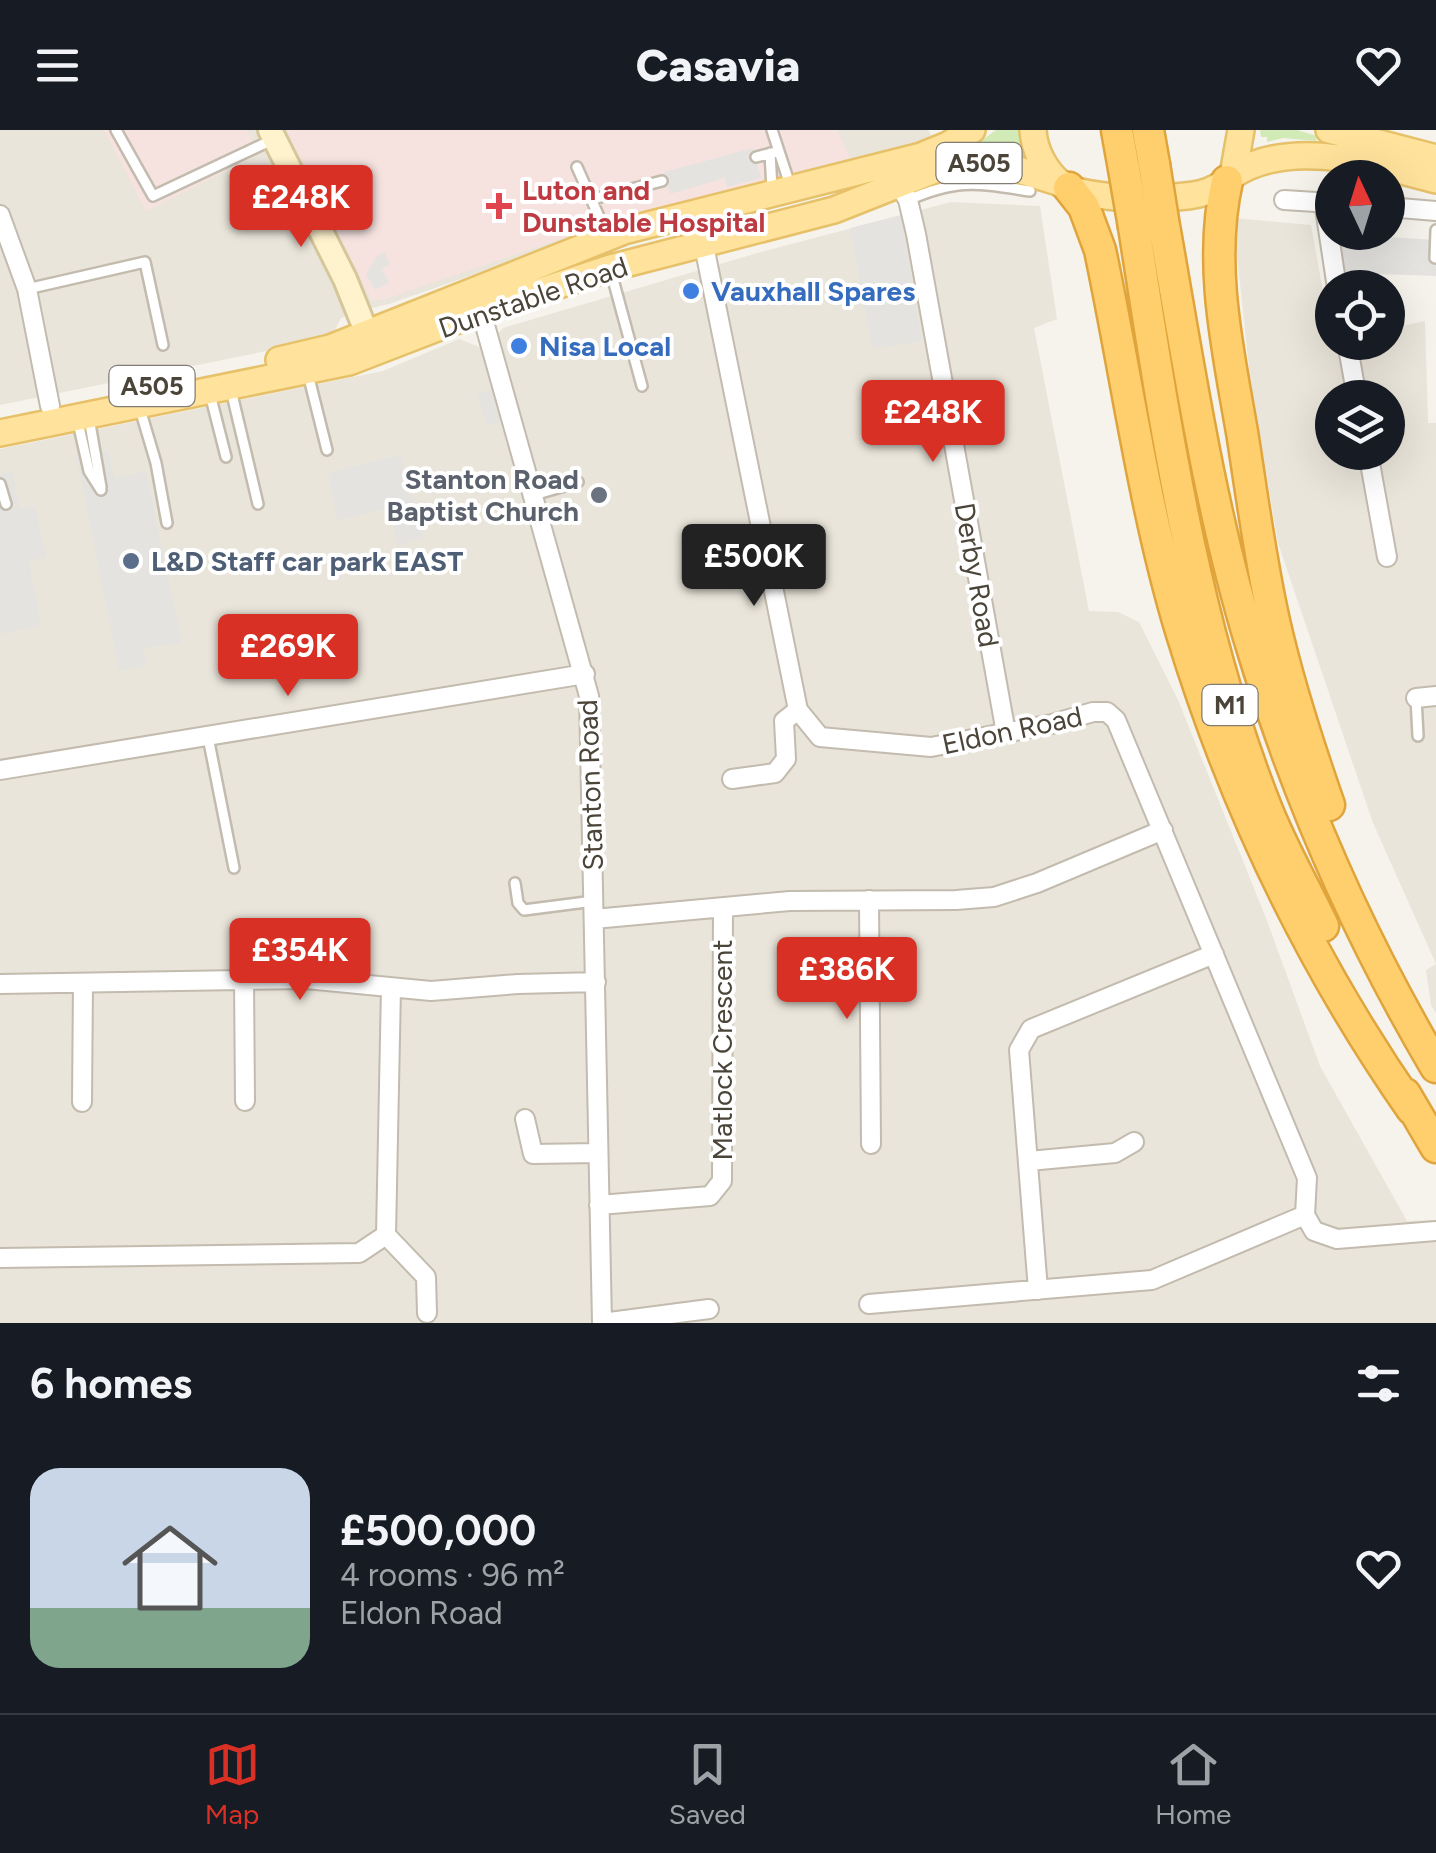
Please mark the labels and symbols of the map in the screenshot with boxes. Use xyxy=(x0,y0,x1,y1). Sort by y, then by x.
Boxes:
road number: A505 xyxy=(936,143,1022,183)
north arrow xyxy=(1315,160,1405,250)
pin: £248K xyxy=(231,165,371,250)
place label: Luton and Dunstable Hospital xyxy=(522,173,765,239)
marker: Luton and Dunstable Hospital xyxy=(486,193,512,219)
street label: Dunstable Road xyxy=(434,249,632,345)
place label: Vauxhall Spares xyxy=(711,274,915,308)
marker: Vauxhall Spares xyxy=(680,280,702,302)
place label: Nisa Local xyxy=(539,329,671,363)
marker: Nisa Local xyxy=(508,335,530,357)
road number: A505 xyxy=(110,366,194,406)
pin: £248K xyxy=(863,380,1003,465)
place label: Stanton Road Baptist Church xyxy=(387,462,579,528)
marker: Stanton Road Baptist Church xyxy=(588,484,610,506)
street label: Derby Road xyxy=(948,500,1006,650)
pin: £500K xyxy=(684,524,824,609)
place label: L&D Staff car park EAST xyxy=(151,544,463,578)
marker: L&D Staff car park EAST xyxy=(120,550,142,572)
pin: £269K xyxy=(218,614,358,699)
road number: M1 xyxy=(1202,685,1258,725)
street label: Stanton Road xyxy=(570,699,610,871)
street label: Eldon Road xyxy=(939,699,1085,761)
pin: £354K xyxy=(230,918,370,1003)
pin: £386K xyxy=(777,937,917,1022)
street label: Matlock Crescent xyxy=(705,939,739,1161)

